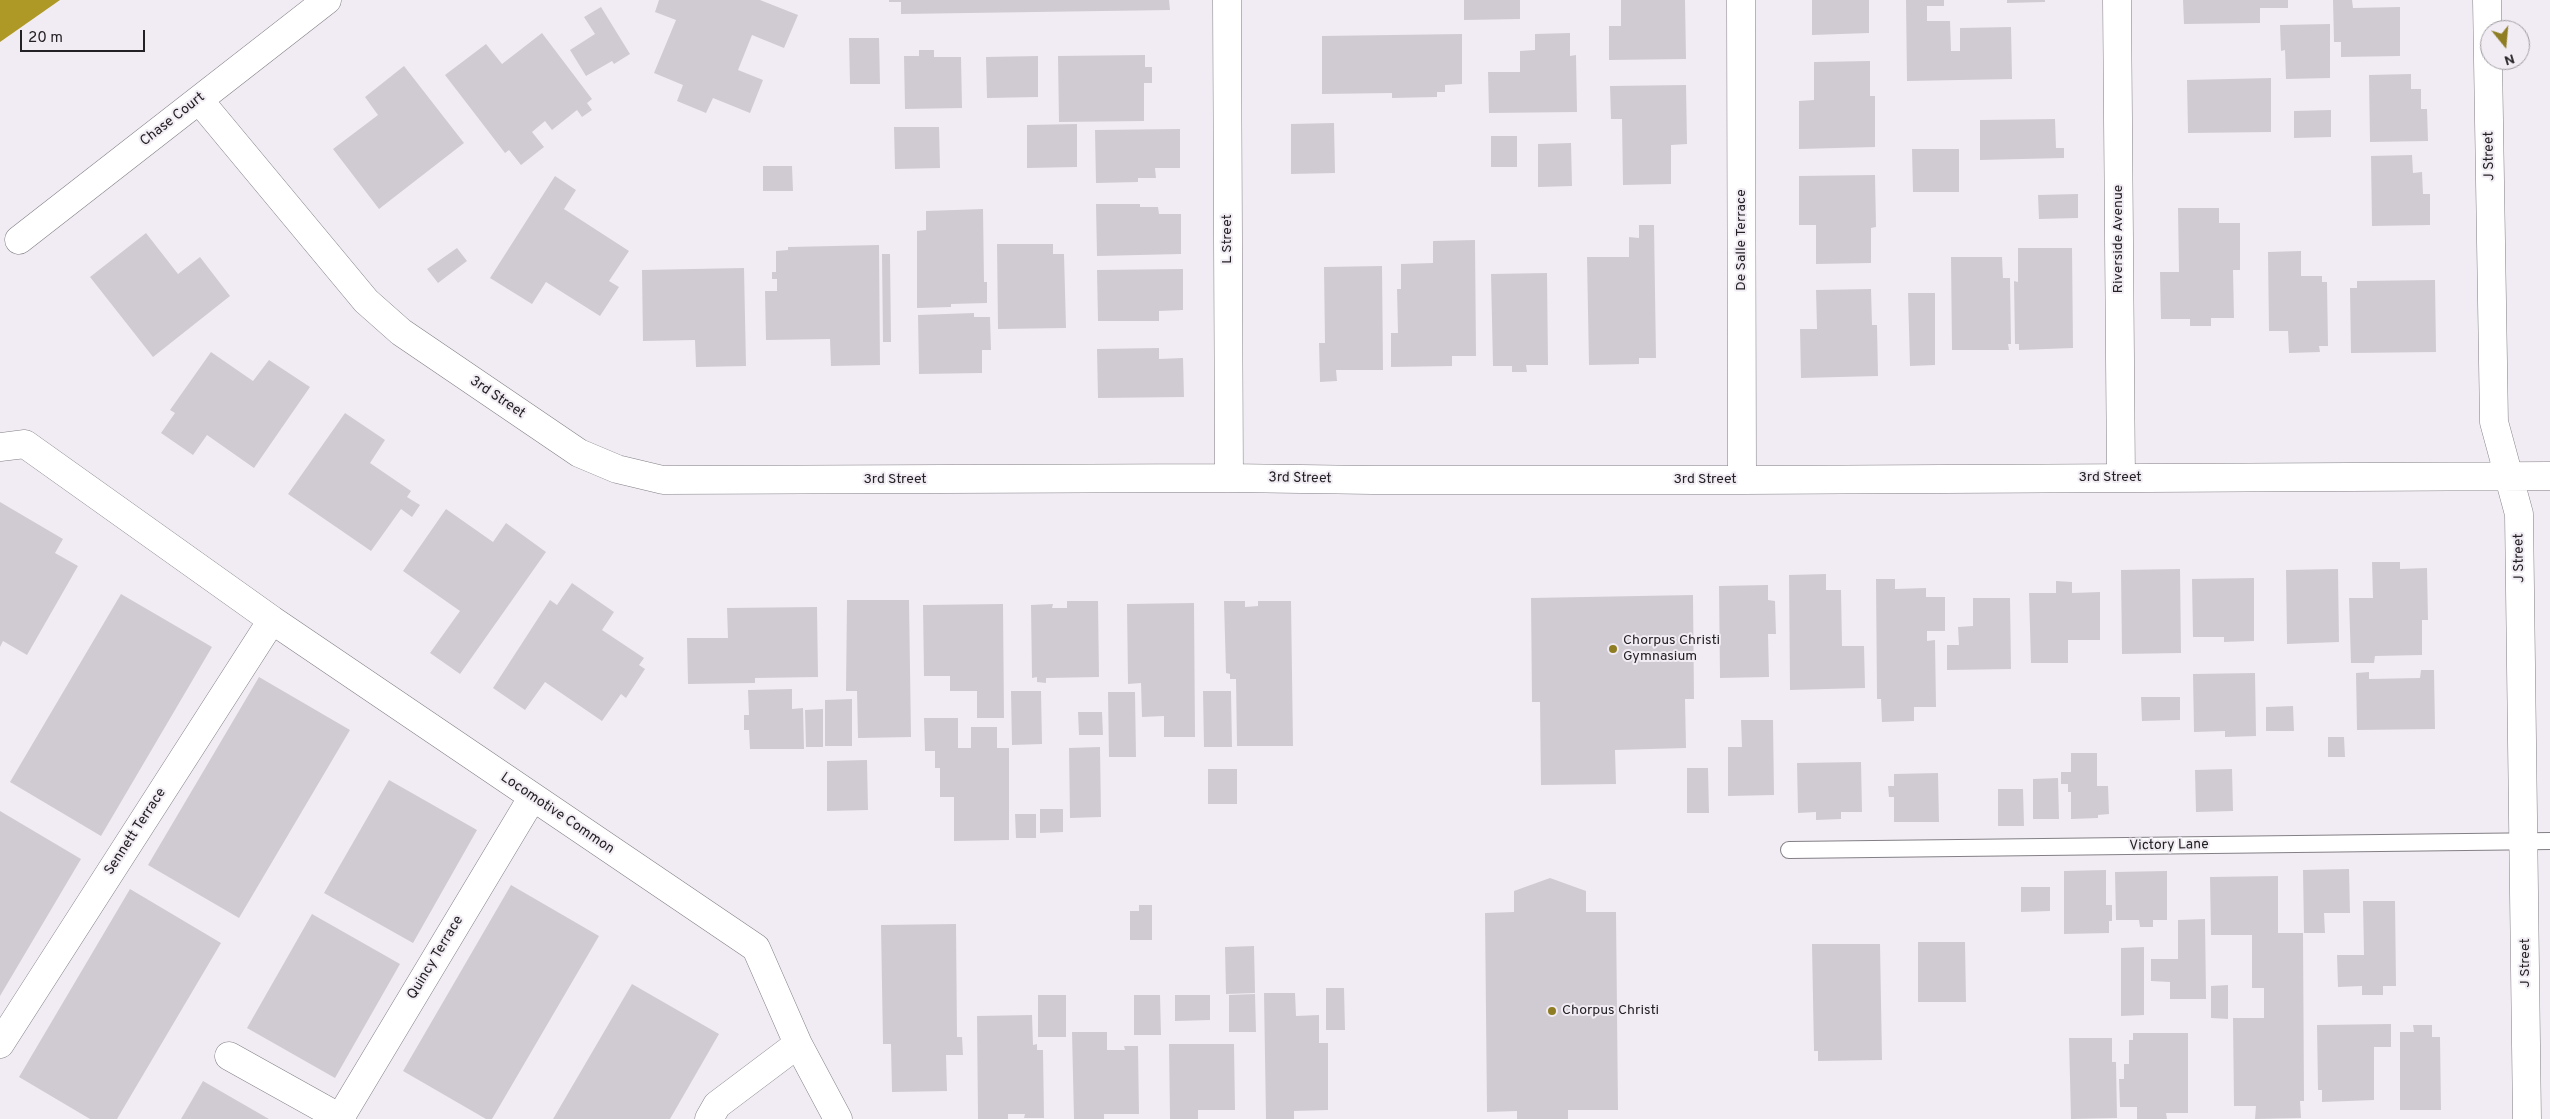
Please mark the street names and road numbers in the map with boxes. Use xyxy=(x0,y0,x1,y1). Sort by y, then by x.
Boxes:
street label: Chase Court xyxy=(137,90,209,150)
street label: J Street xyxy=(2481,131,2499,181)
street label: Riverside Avenue xyxy=(2111,185,2127,293)
street label: De Salle Terrace xyxy=(1734,189,1750,291)
street label: L Street xyxy=(1220,214,1236,264)
street label: 3rd Street xyxy=(466,373,528,423)
street label: 3rd Street xyxy=(1268,470,1332,488)
street label: 3rd Street xyxy=(2078,470,2142,486)
street label: 3rd Street xyxy=(863,472,927,488)
street label: 3rd Street xyxy=(1673,472,1737,488)
street label: J Street xyxy=(2511,533,2529,583)
street label: Locomotive Common xyxy=(497,770,617,858)
street label: Sennett Terrace xyxy=(102,785,170,879)
street label: Victory Lane xyxy=(2129,837,2209,855)
street label: Quincy Terrace xyxy=(404,913,468,1003)
street label: J Street xyxy=(2518,938,2534,988)

